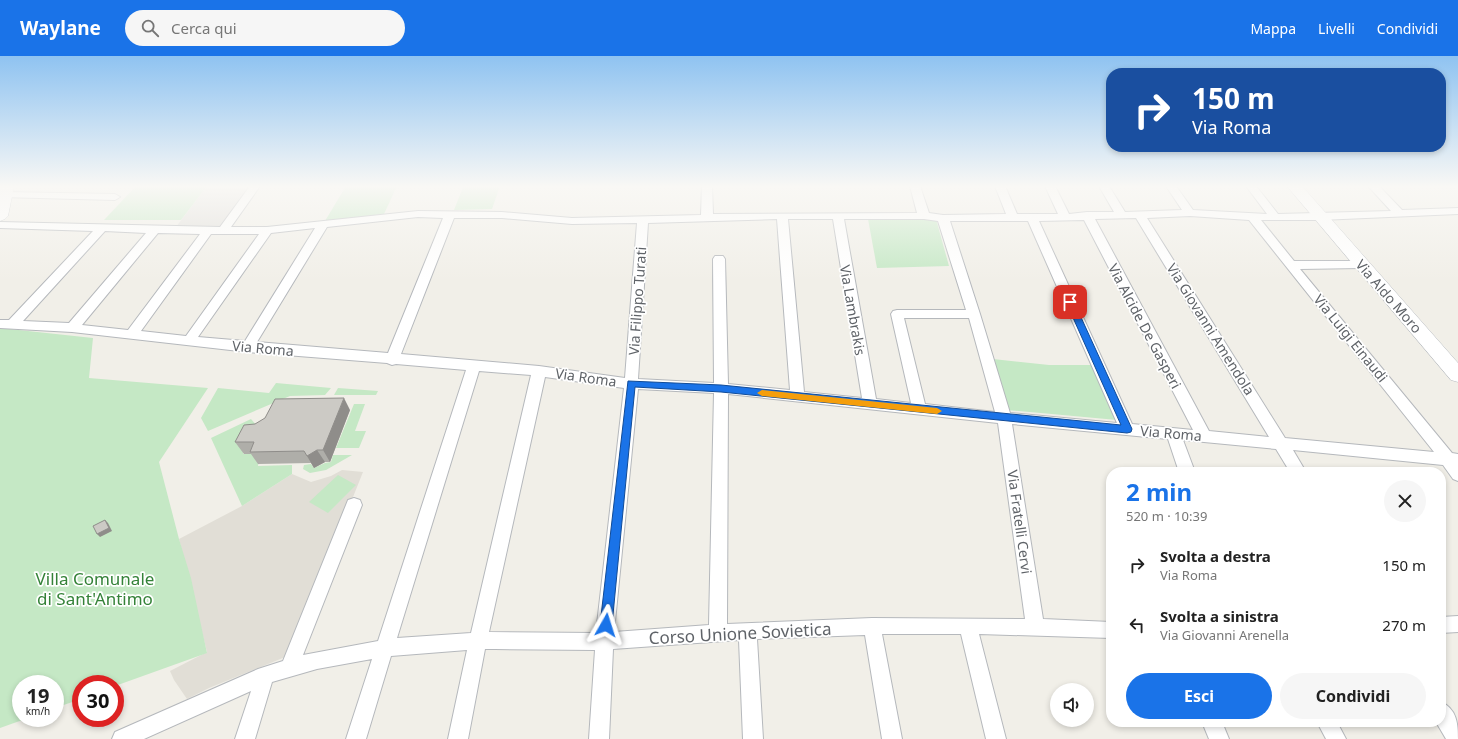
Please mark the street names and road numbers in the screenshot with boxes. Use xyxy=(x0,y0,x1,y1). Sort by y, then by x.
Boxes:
street label: Via Filippo Turati xyxy=(624,246,650,356)
street label: Via Aldo Moro xyxy=(1352,255,1426,337)
street label: Via Giovanni Amendola xyxy=(1163,259,1259,399)
street label: Via Alcide De Gasperi xyxy=(1104,260,1186,392)
street label: Via Lambrakis xyxy=(836,263,870,357)
street label: Via Luigi Einaudi xyxy=(1310,290,1392,386)
street label: Via Roma xyxy=(231,336,295,360)
street label: Via Roma xyxy=(554,363,618,391)
street label: Via Roma xyxy=(1139,421,1203,445)
street label: Via Fratelli Cervi xyxy=(1003,469,1037,575)
street label: Corso Unione Sovietica xyxy=(648,617,832,649)

